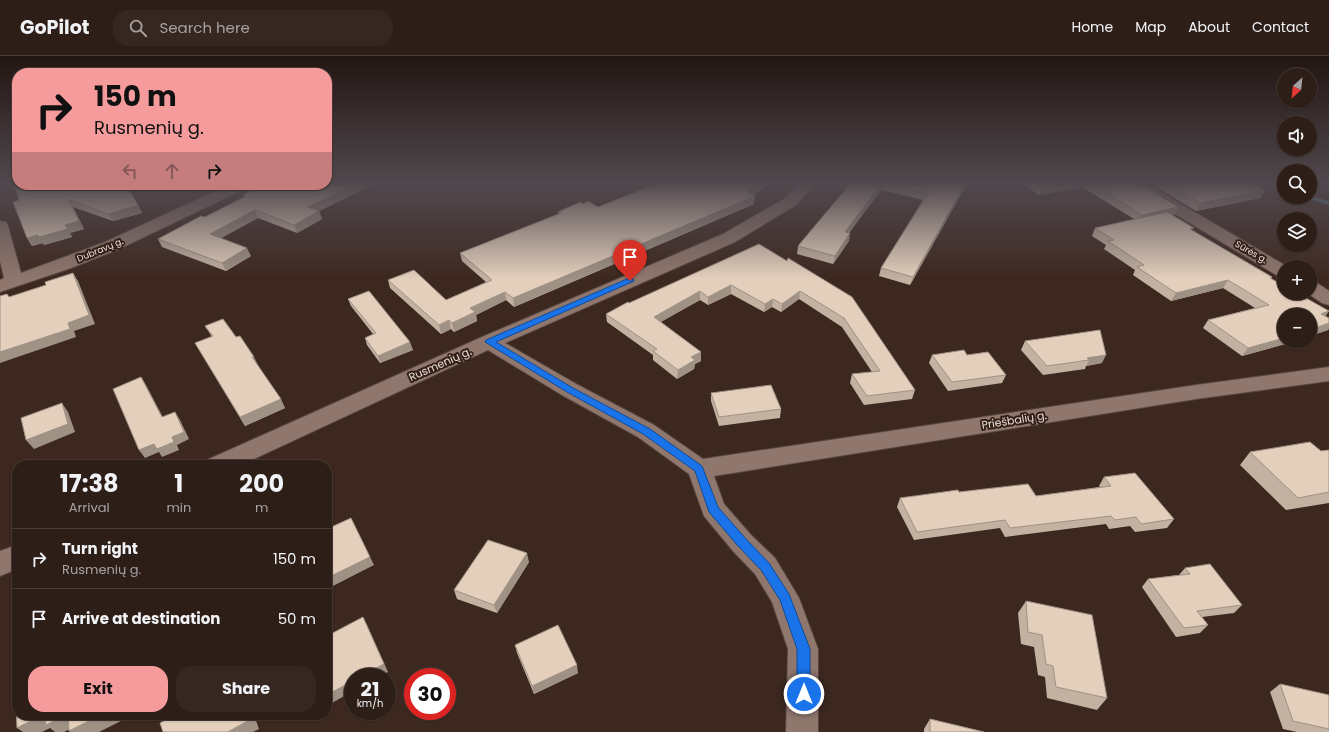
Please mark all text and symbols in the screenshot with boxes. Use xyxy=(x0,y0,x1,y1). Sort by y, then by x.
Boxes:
search box xyxy=(113,10,393,46)
text: GoPilot xyxy=(20,14,89,41)
icon: search xyxy=(127,17,149,39)
text: Search here xyxy=(159,17,250,38)
text: Home xyxy=(1071,17,1113,37)
text: Map xyxy=(1135,17,1166,37)
text: About xyxy=(1188,17,1230,37)
text: Contact xyxy=(1252,17,1309,37)
north arrow xyxy=(1277,68,1317,108)
map controls xyxy=(1277,68,1317,348)
text: 150 m xyxy=(94,77,177,116)
icon: right xyxy=(28,84,80,136)
text: Rusmenių g. xyxy=(94,115,204,140)
button: sound xyxy=(1277,116,1317,156)
icon: left xyxy=(119,160,141,182)
icon: ahead xyxy=(161,160,183,182)
icon: right xyxy=(203,160,225,182)
button: search xyxy=(1277,164,1317,204)
button: layers xyxy=(1277,212,1317,252)
street label: Dubravų g. xyxy=(75,235,125,265)
street label: Sūrės g. xyxy=(1233,238,1269,266)
pin xyxy=(613,240,647,281)
icon: arrive xyxy=(619,246,641,268)
button: + xyxy=(1277,260,1317,300)
button: − xyxy=(1277,308,1317,348)
street label: Rusmenių g. xyxy=(406,343,474,385)
street label: Priešbalių g. xyxy=(980,407,1048,433)
text: 17:38 xyxy=(60,467,119,500)
text: 1 xyxy=(174,467,183,500)
text: 200 xyxy=(239,467,284,500)
text: Arrival xyxy=(69,498,110,517)
text: min xyxy=(166,498,191,517)
text: m xyxy=(255,498,268,517)
text: Turn right xyxy=(62,538,138,559)
icon: right xyxy=(28,548,50,570)
text: 150 m xyxy=(273,548,316,569)
text: Rusmenių g. xyxy=(62,560,141,579)
icon: arrive xyxy=(28,608,50,630)
text: Arrive at destination xyxy=(62,608,220,629)
text: 50 m xyxy=(278,608,316,629)
button: Exit xyxy=(28,666,168,712)
button: Share xyxy=(176,666,316,712)
speed limit sign: 30 xyxy=(404,668,456,720)
position arrow xyxy=(783,673,825,715)
text: 21 xyxy=(361,675,379,703)
text: km/h xyxy=(357,696,383,711)

